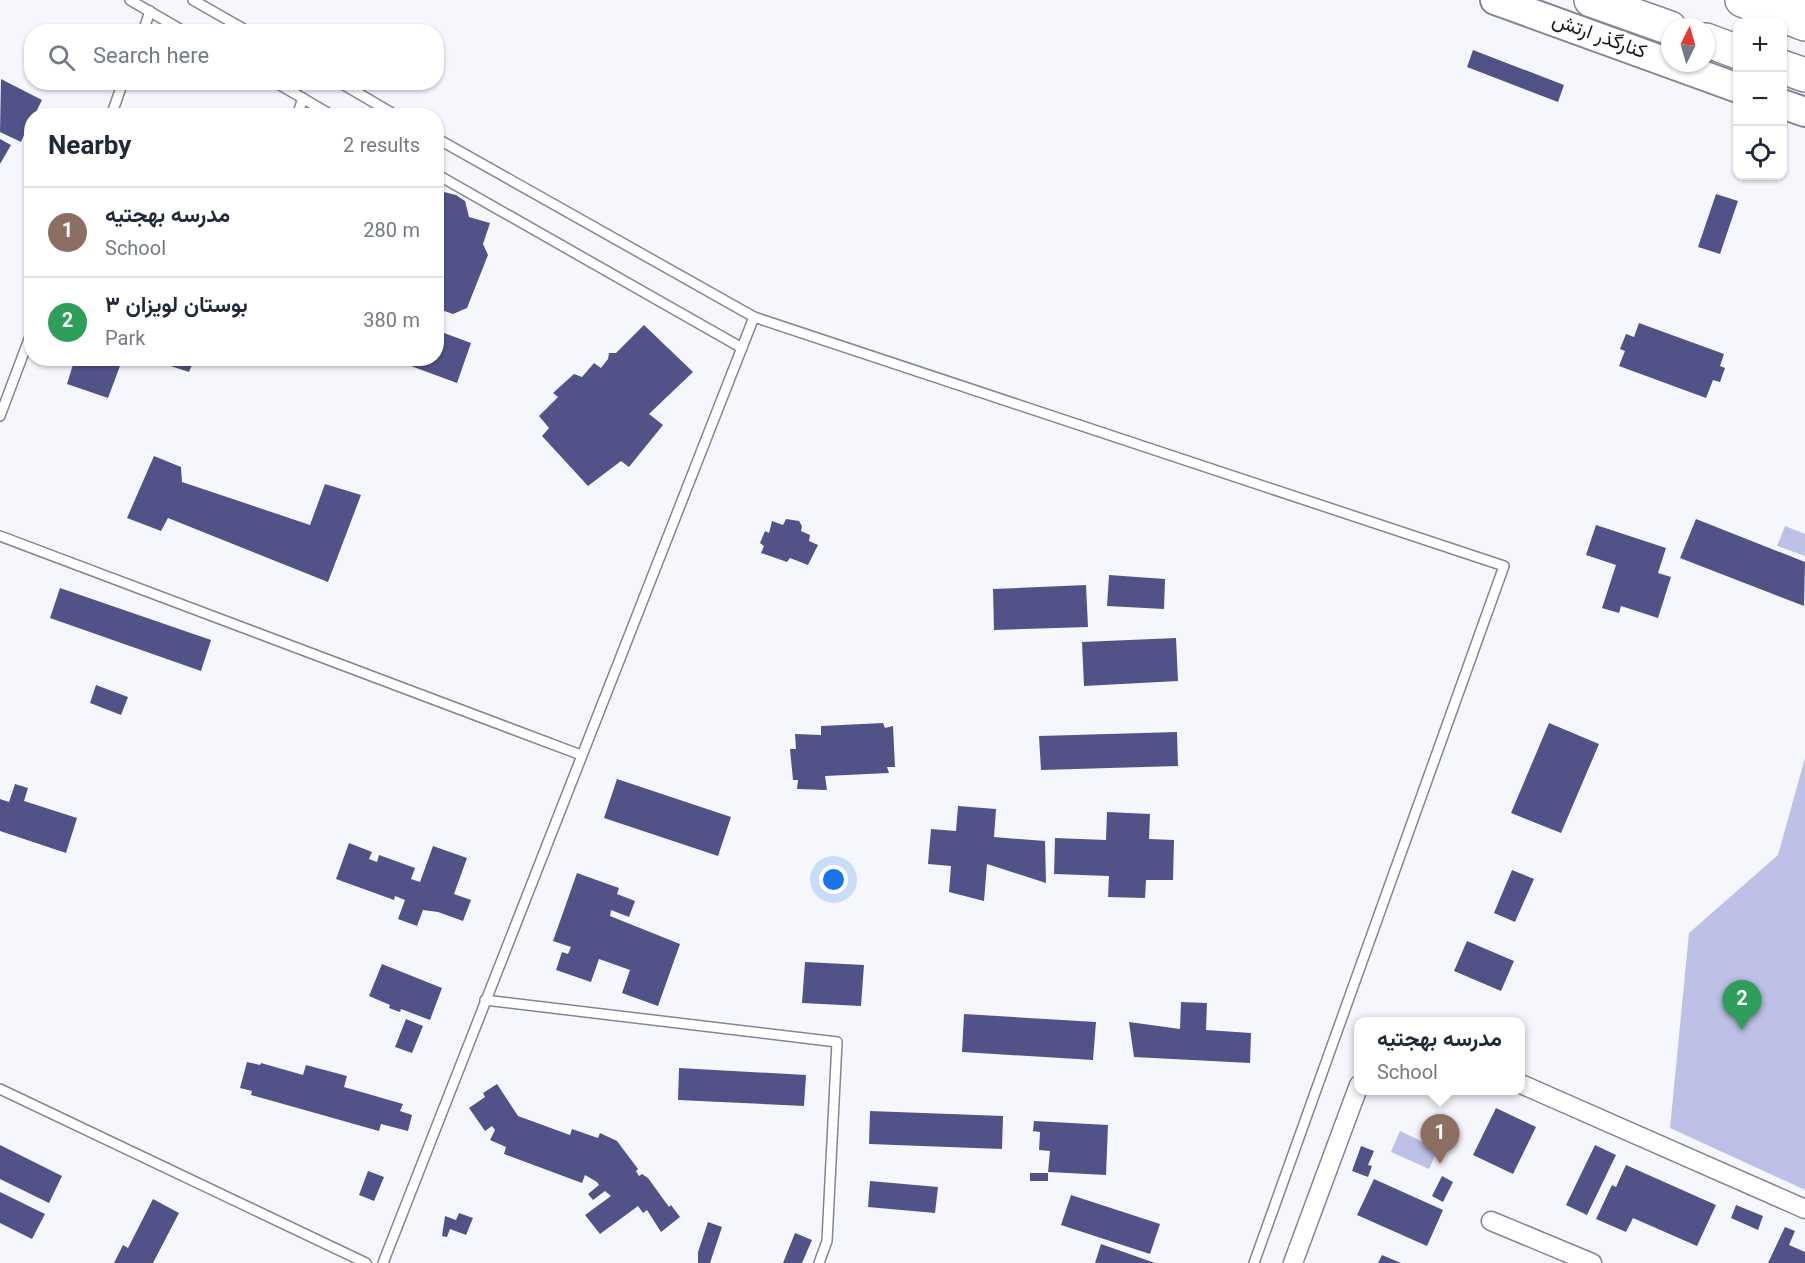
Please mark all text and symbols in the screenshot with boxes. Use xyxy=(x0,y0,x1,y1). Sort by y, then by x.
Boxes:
street label: کنارگذر ارتش xyxy=(1547,5,1651,69)
north arrow xyxy=(1661,18,1715,72)
map controls xyxy=(1733,18,1787,180)
button: + xyxy=(1733,18,1787,72)
search box xyxy=(24,24,444,90)
text: Search here xyxy=(93,40,209,75)
icon: search xyxy=(45,41,78,74)
button: − xyxy=(1733,72,1787,126)
button: locate xyxy=(1733,126,1787,180)
text: Nearby xyxy=(48,127,131,168)
text: 2 results xyxy=(343,131,420,163)
text: مدرسه بهجتیه xyxy=(105,199,230,234)
text: 1 xyxy=(62,216,73,248)
text: 280 m xyxy=(363,216,420,248)
text: School xyxy=(105,234,166,266)
text: بوستان لویزان ۳ xyxy=(105,289,248,324)
text: 2 xyxy=(62,306,73,338)
text: 380 m xyxy=(363,306,420,338)
text: Park xyxy=(105,324,145,356)
your location xyxy=(819,865,848,894)
pin: 2 xyxy=(1722,980,1762,1030)
popup xyxy=(1354,1017,1525,1095)
text: مدرسه بهجتیه xyxy=(1377,1023,1502,1058)
text: School xyxy=(1377,1058,1438,1090)
pin: 1 xyxy=(1420,1114,1460,1164)

